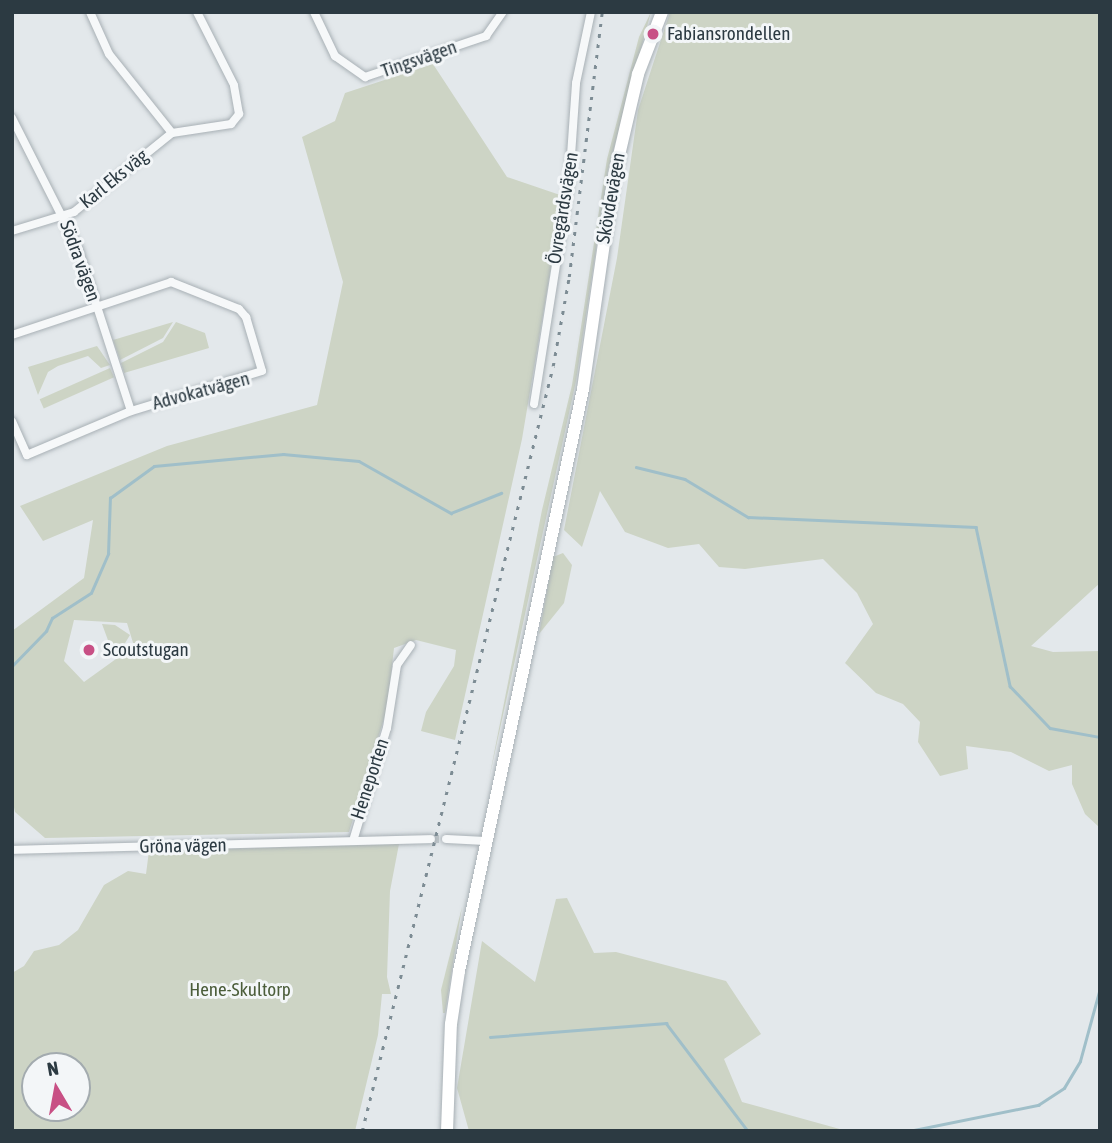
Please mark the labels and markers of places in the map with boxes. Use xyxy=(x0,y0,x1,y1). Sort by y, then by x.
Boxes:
place label: Fabiansrondellen xyxy=(667,23,790,45)
marker: Fabiansrondellen xyxy=(645,26,661,42)
place label: Scoutstugan xyxy=(103,639,189,661)
marker: Scoutstugan xyxy=(81,642,97,658)

